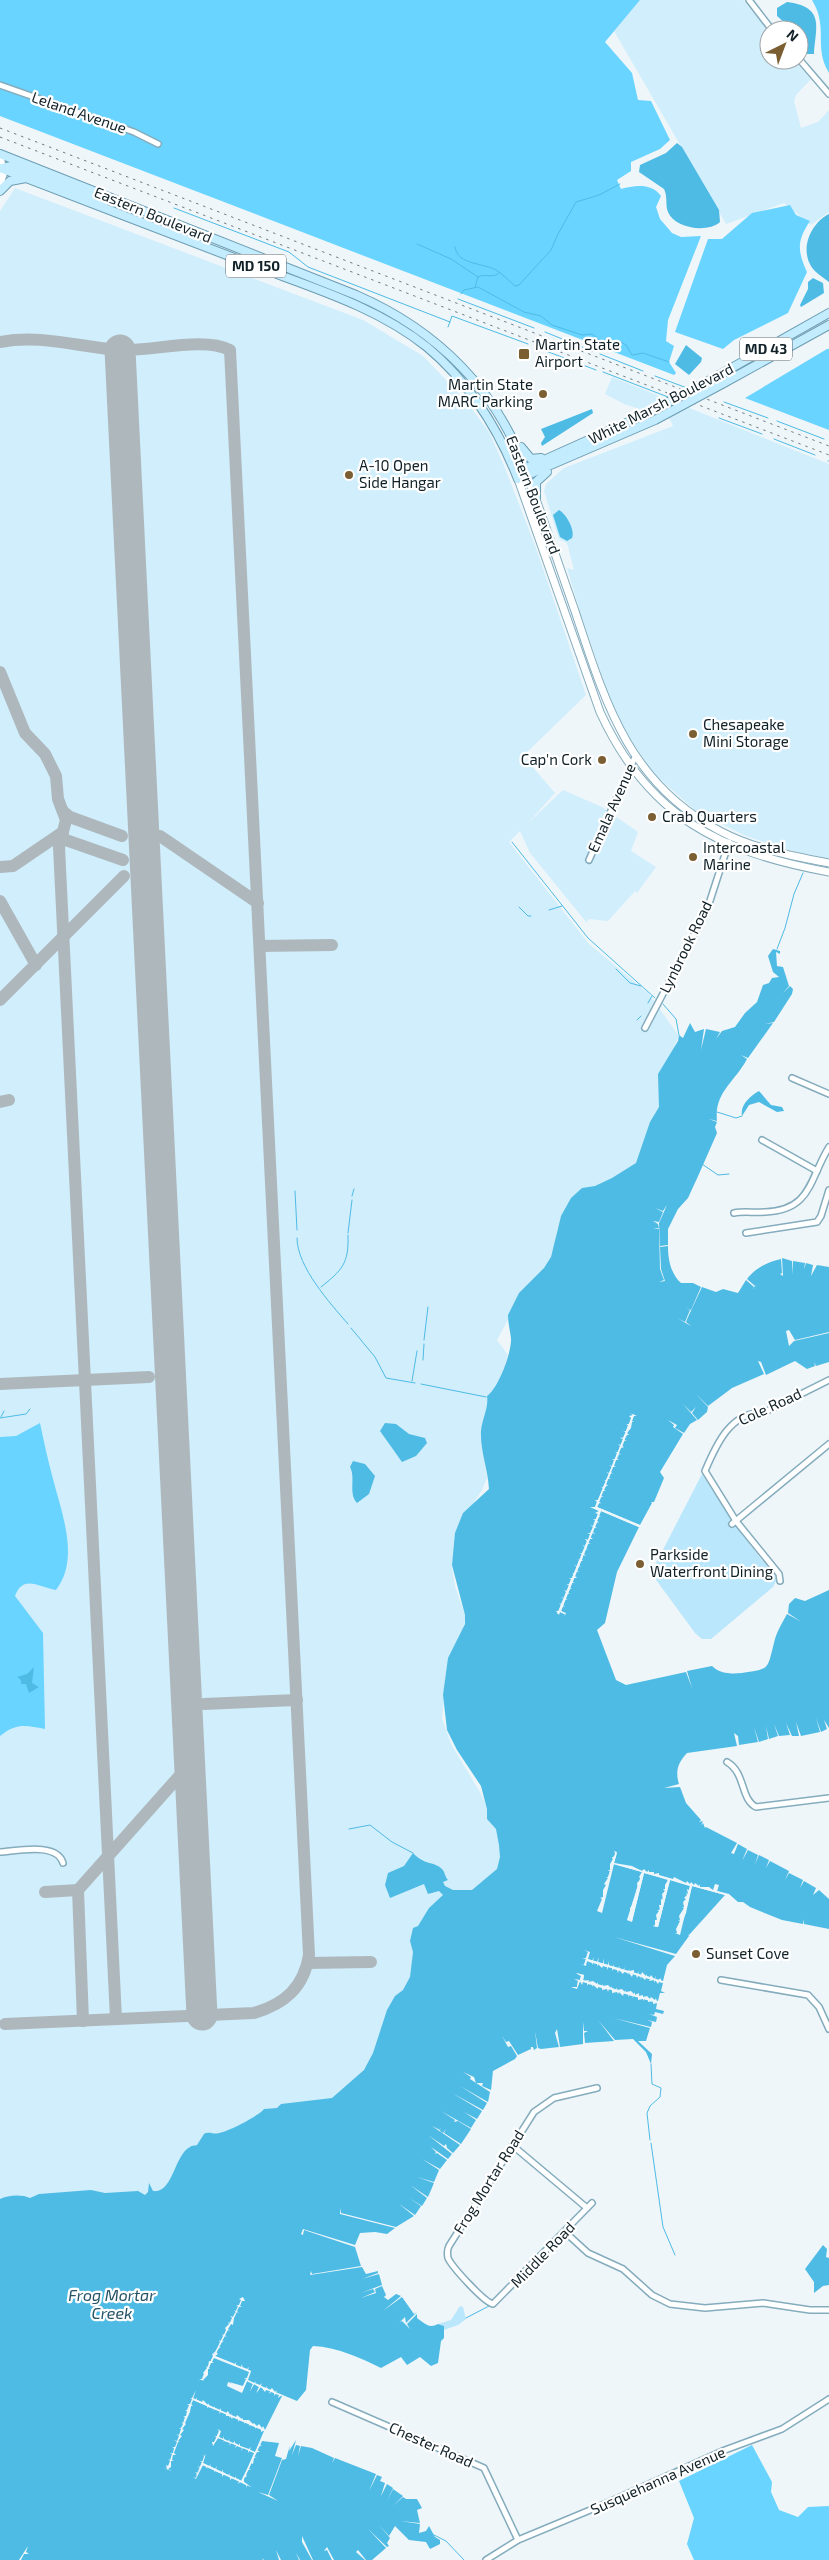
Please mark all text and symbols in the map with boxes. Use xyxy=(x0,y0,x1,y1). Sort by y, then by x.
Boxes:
north arrow xyxy=(759,20,809,70)
text: N xyxy=(784,25,802,45)
street label: Leland Avenue xyxy=(30,87,129,137)
street label: Eastern Boulevard xyxy=(92,182,215,246)
road number: MD 150 xyxy=(226,255,286,278)
place label: Martin State Airport xyxy=(535,335,620,370)
road number: MD 43 xyxy=(740,338,792,360)
marker: Martin State Airport xyxy=(517,347,531,361)
street label: White Marsh Boulevard xyxy=(585,359,736,448)
place label: Martin State MARC Parking xyxy=(438,375,534,410)
marker: Martin State MARC Parking xyxy=(537,388,549,400)
street label: Eastern Boulevard xyxy=(503,433,565,556)
place label: A-10 Open Side Hangar xyxy=(359,456,441,491)
marker: A-10 Open Side Hangar xyxy=(343,469,355,481)
place label: Chesapeake Mini Storage xyxy=(703,715,789,750)
marker: Chesapeake Mini Storage xyxy=(687,728,699,740)
place label: Cap'n Cork xyxy=(521,750,592,768)
marker: Cap'n Cork xyxy=(596,754,608,766)
street label: Emala Avenue xyxy=(583,760,639,855)
place label: Crab Quarters xyxy=(662,807,757,826)
marker: Crab Quarters xyxy=(646,811,658,823)
place label: Intercoastal Marine xyxy=(703,838,786,873)
marker: Intercoastal Marine xyxy=(687,851,699,863)
street label: Lynbrook Road xyxy=(655,898,715,996)
street label: Cole Road xyxy=(735,1384,804,1429)
place label: Parkside Waterfront Dining xyxy=(650,1545,774,1580)
marker: Parkside Waterfront Dining xyxy=(634,1558,646,1570)
place label: Sunset Cove xyxy=(706,1944,789,1962)
marker: Sunset Cove xyxy=(690,1948,702,1960)
street label: Frog Mortar Road xyxy=(449,2126,527,2237)
street label: Middle Road xyxy=(506,2218,578,2291)
water label: Frog Mortar Creek xyxy=(68,2285,156,2322)
street label: Chester Road xyxy=(386,2417,476,2471)
street label: Susquehanna Avenue xyxy=(587,2442,728,2518)

